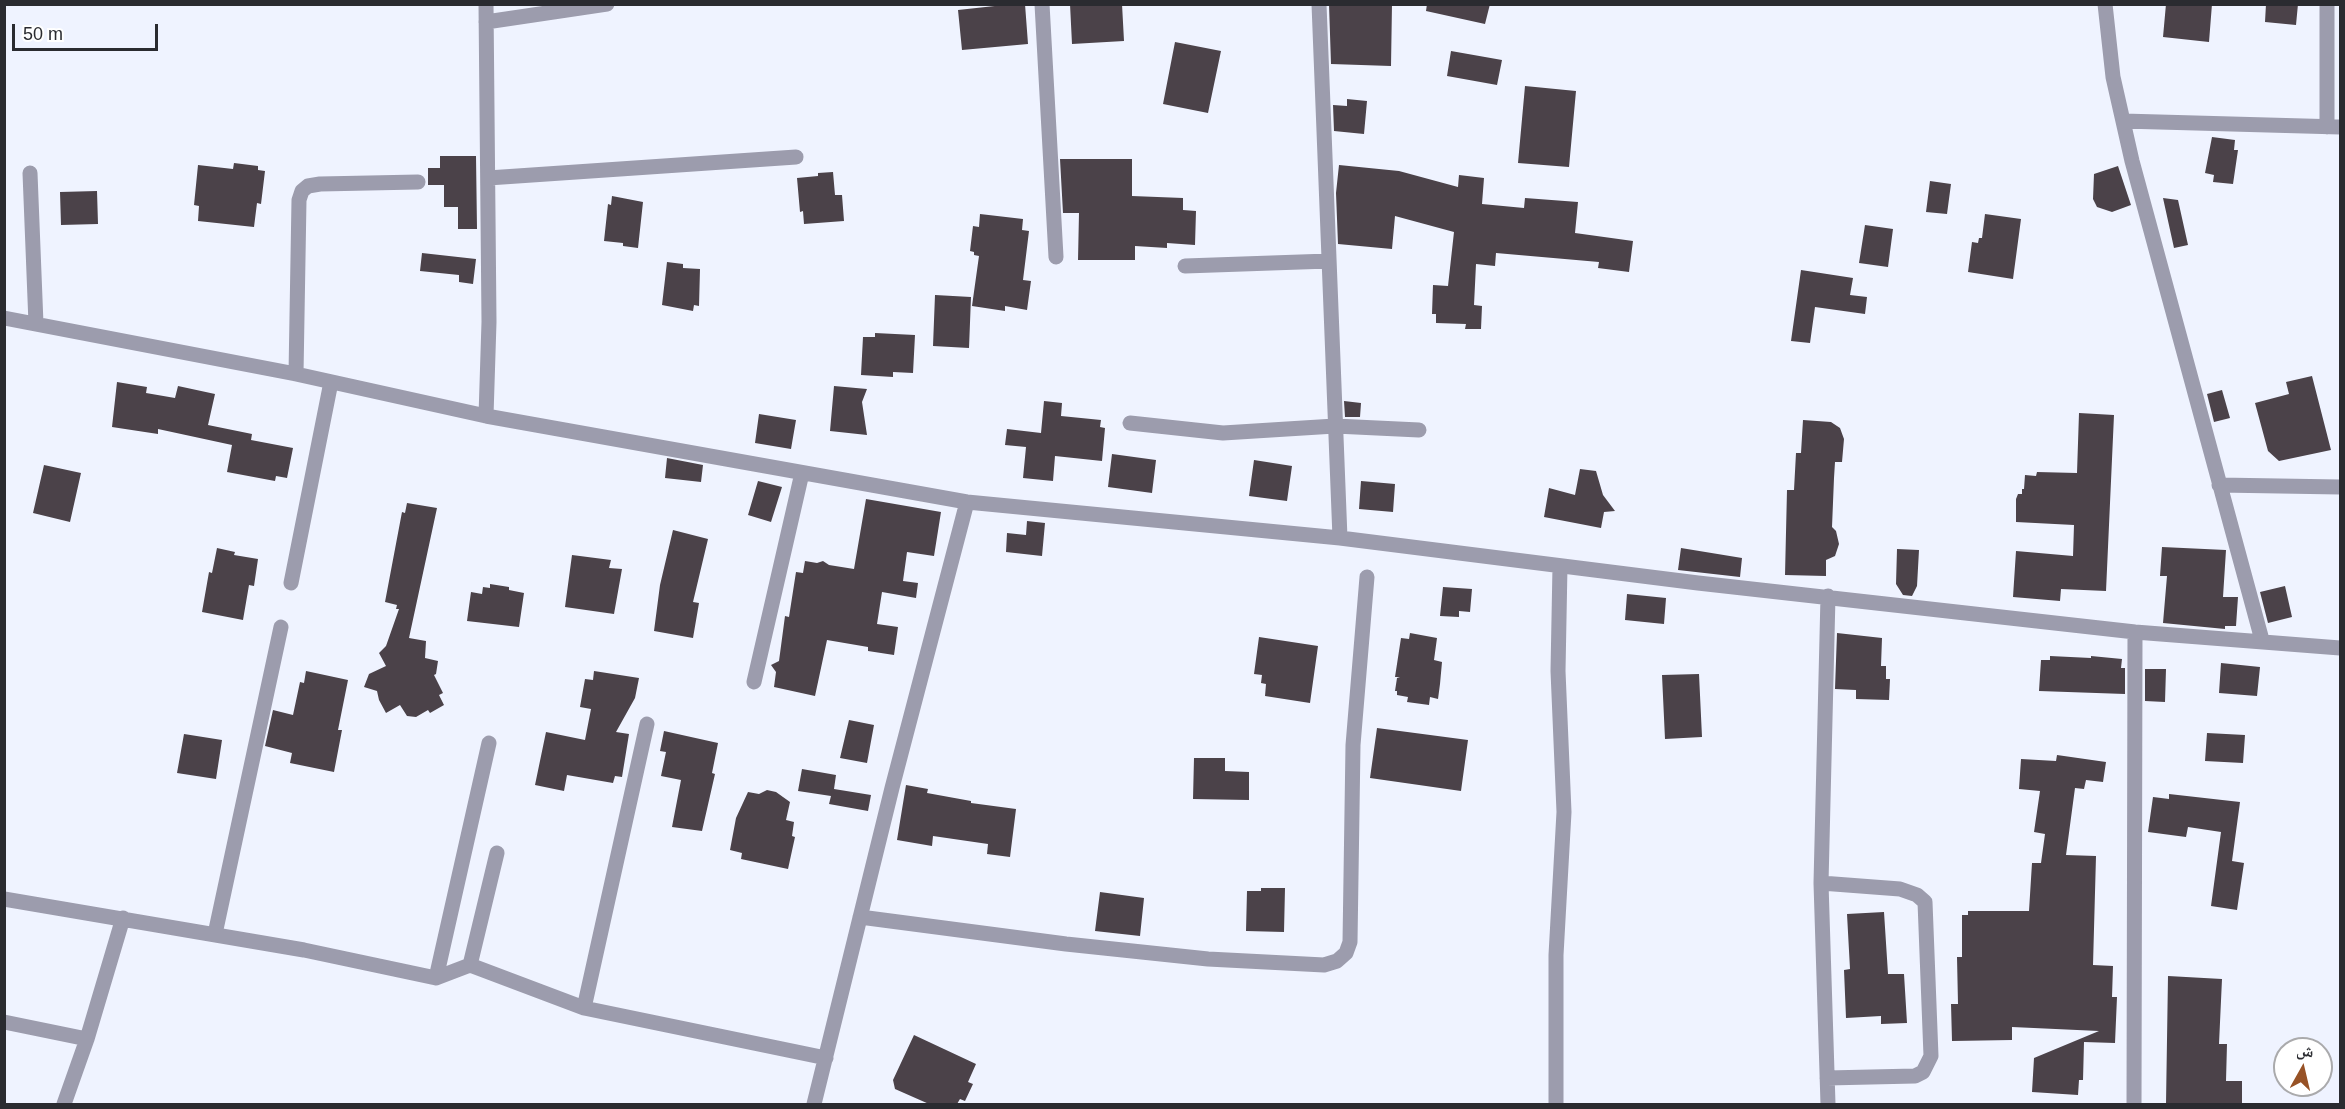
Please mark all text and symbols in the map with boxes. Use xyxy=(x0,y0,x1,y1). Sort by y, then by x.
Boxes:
scale bar xyxy=(15,12,160,50)
text: 50 m xyxy=(23,24,63,44)
north arrow xyxy=(2273,1037,2333,1097)
text: ش xyxy=(2296,1041,2315,1060)

